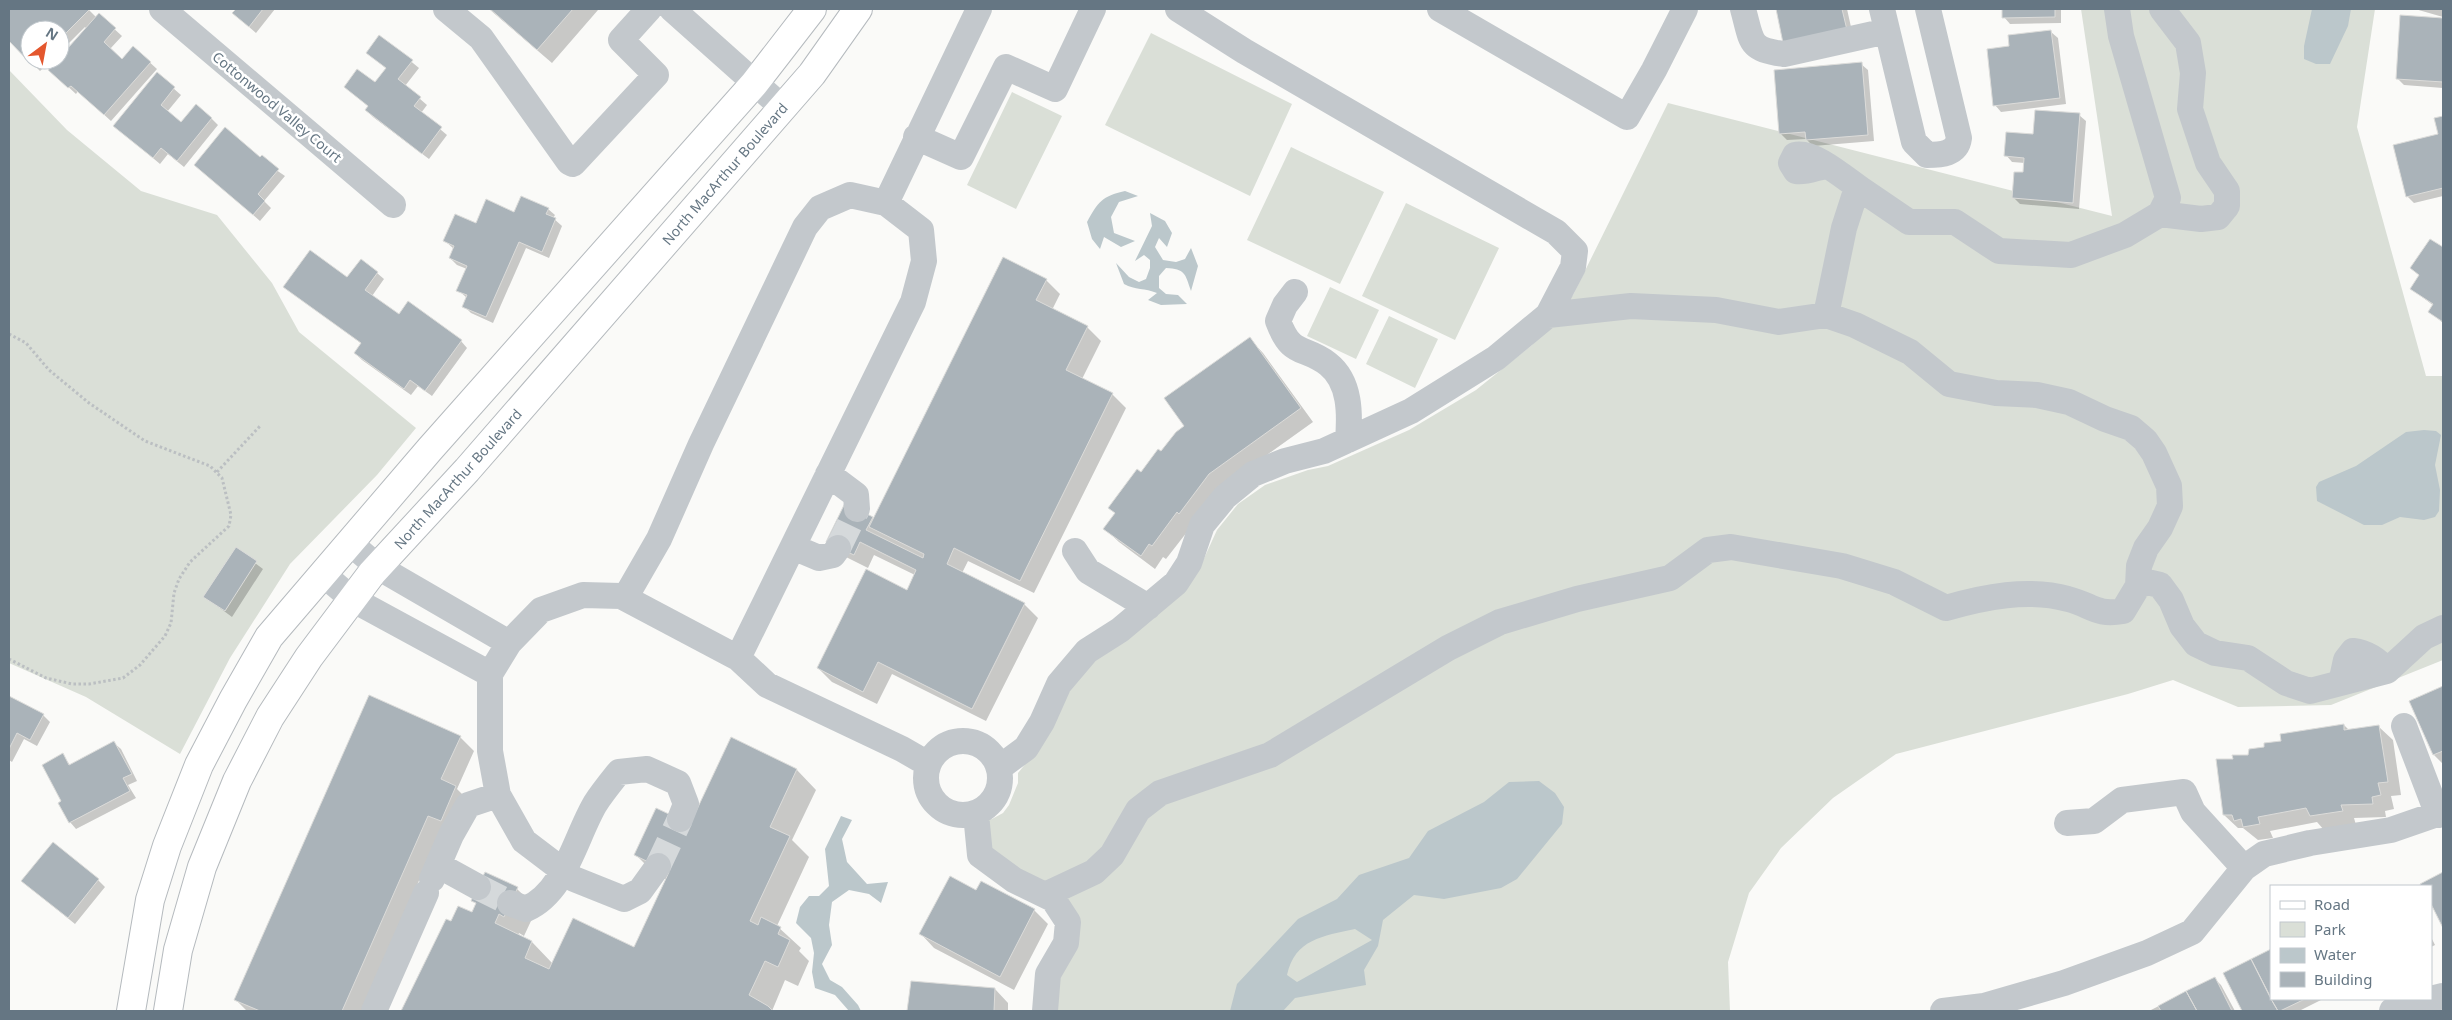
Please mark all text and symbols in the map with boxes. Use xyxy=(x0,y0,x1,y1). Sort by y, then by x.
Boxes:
north arrow xyxy=(20,20,70,70)
text: N xyxy=(42,22,62,45)
street label: Cottonwood Valley Court xyxy=(209,47,346,166)
street label: North MacArthur Boulevard xyxy=(658,99,792,249)
street label: North MacArthur Boulevard xyxy=(389,404,526,553)
legend xyxy=(2270,885,2432,1000)
text: Road xyxy=(2314,894,2350,914)
text: Park xyxy=(2314,919,2346,939)
text: Water xyxy=(2314,944,2356,964)
text: Building xyxy=(2314,969,2372,989)

